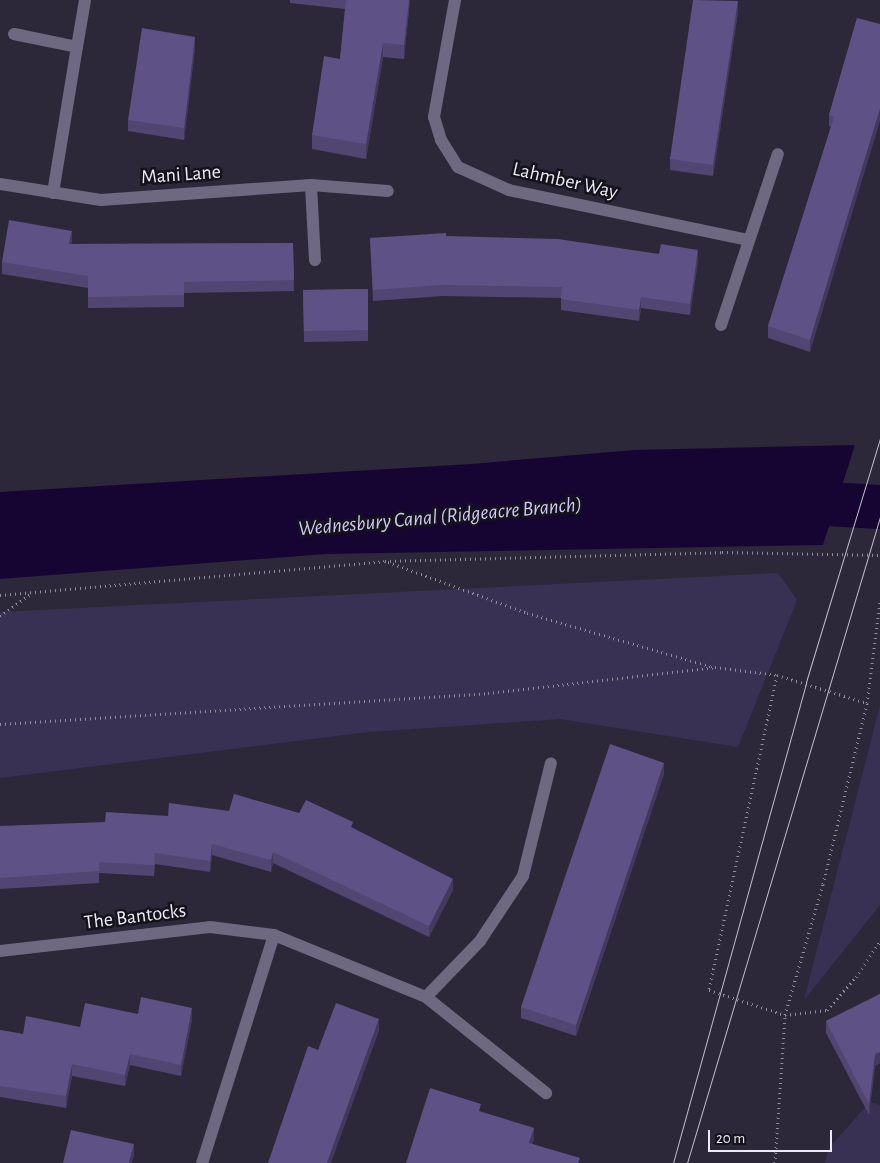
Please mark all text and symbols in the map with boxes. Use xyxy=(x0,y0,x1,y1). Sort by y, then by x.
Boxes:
street label: Lahmber Way xyxy=(510,157,620,205)
street label: Mani Lane xyxy=(140,160,222,190)
water label: Wednesbury Canal (Ridgeacre Branch) xyxy=(297,492,583,542)
street label: The Bantocks xyxy=(83,899,187,935)
scale bar xyxy=(710,1120,834,1152)
text: 20 m xyxy=(716,1131,745,1146)

